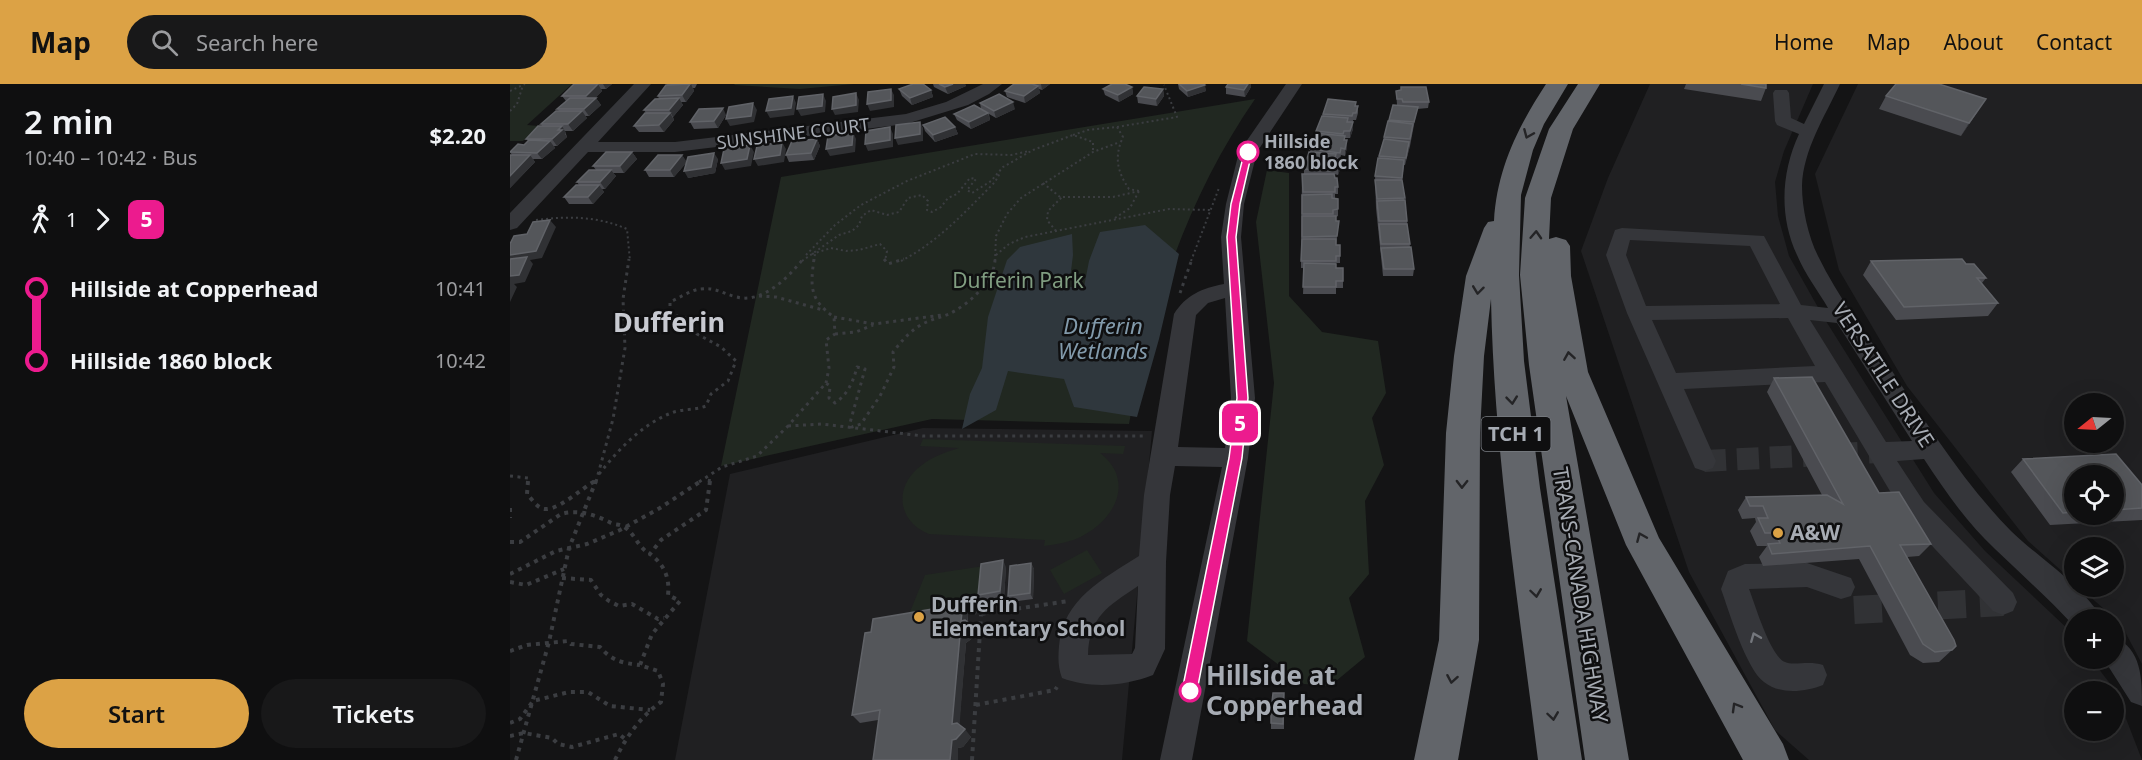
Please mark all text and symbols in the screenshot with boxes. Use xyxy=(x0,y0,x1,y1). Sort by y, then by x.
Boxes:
search box xyxy=(127,15,547,69)
text: Map xyxy=(30,23,91,61)
icon: search xyxy=(148,26,181,59)
text: Search here xyxy=(196,27,318,57)
text: Home xyxy=(1774,28,1834,56)
text: Map xyxy=(1867,28,1910,56)
text: About xyxy=(1943,28,2003,56)
text: Contact xyxy=(2036,28,2112,56)
text: 2 min xyxy=(24,99,114,144)
street label: SUNSHINE COURT xyxy=(715,112,871,154)
text: $2.20 xyxy=(429,120,486,150)
one-way arrow xyxy=(1523,128,1535,139)
place label: Hillside 1860 block xyxy=(1264,129,1359,174)
marker: Hillside 1860 block xyxy=(1237,141,1259,163)
text: 10:40 – 10:42 · Bus xyxy=(24,144,197,171)
icon: walk xyxy=(24,203,57,236)
icon: forward xyxy=(86,203,119,236)
text: 5 xyxy=(140,205,152,233)
text: 1 xyxy=(66,206,77,233)
one-way arrow xyxy=(1529,231,1542,240)
park label: Dufferin Park xyxy=(952,266,1085,294)
text: Hillside at Copperhead xyxy=(70,273,319,303)
text: 10:41 xyxy=(435,275,486,302)
one-way arrow xyxy=(1472,286,1485,295)
street label: VERSATILE DRIVE xyxy=(1826,297,1941,452)
district label: Dufferin xyxy=(613,303,725,340)
water label: Dufferin Wetlands xyxy=(1058,310,1148,365)
text: Hillside 1860 block xyxy=(70,345,272,375)
text: 10:42 xyxy=(435,347,486,374)
one-way arrow xyxy=(1564,352,1576,361)
north arrow xyxy=(2064,393,2124,453)
map controls xyxy=(2064,393,2124,741)
one-way arrow xyxy=(1505,395,1518,404)
line badge: 5 xyxy=(1220,404,1260,442)
text: 5 xyxy=(1234,409,1246,437)
road number: TCH 1 xyxy=(1482,417,1550,451)
street label: TRANS-CANADA HIGHWAY xyxy=(1547,465,1615,725)
button: locate xyxy=(2064,465,2124,525)
one-way arrow xyxy=(1456,480,1468,489)
place label: A&W xyxy=(1790,518,1841,546)
marker: A&W xyxy=(1771,526,1785,540)
one-way arrow xyxy=(1636,533,1648,544)
button: layers xyxy=(2064,537,2124,597)
one-way arrow xyxy=(1530,589,1542,598)
place label: Dufferin Elementary School xyxy=(931,590,1125,642)
button: + xyxy=(2064,609,2124,669)
marker: Dufferin Elementary School xyxy=(912,610,926,624)
one-way arrow xyxy=(1750,632,1762,643)
place label: Hillside at Copperhead xyxy=(1206,657,1363,723)
one-way arrow xyxy=(1447,674,1459,683)
button: Start xyxy=(24,679,249,748)
button: Tickets xyxy=(261,679,486,748)
marker: Hillside at Copperhead xyxy=(1179,680,1201,702)
button: − xyxy=(2064,681,2124,741)
one-way arrow xyxy=(1732,703,1744,713)
one-way arrow xyxy=(1547,711,1559,720)

